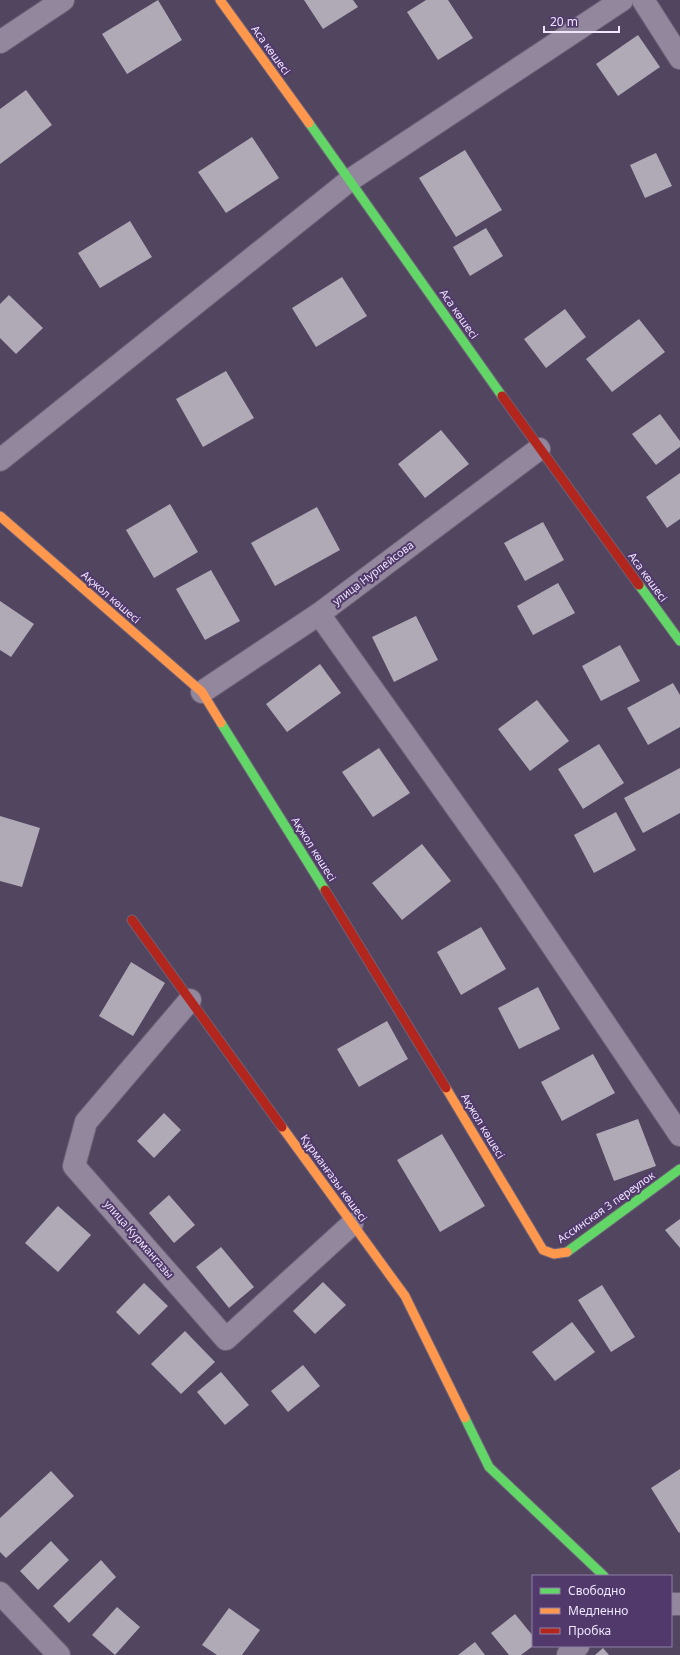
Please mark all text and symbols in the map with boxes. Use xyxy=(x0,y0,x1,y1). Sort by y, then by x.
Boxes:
scale bar xyxy=(544,8,619,34)
text: 20 m xyxy=(550,13,578,30)
street label: Аса көшесі xyxy=(248,22,294,77)
street label: Аса көшесі xyxy=(437,286,482,342)
street label: улица Нурпейсова xyxy=(329,537,416,608)
street label: Аса көшесі xyxy=(625,549,671,604)
street label: Ақжол көшесі xyxy=(79,567,144,626)
street label: Ақжол көшесі xyxy=(289,814,340,884)
street label: Ақжол көшесі xyxy=(458,1090,509,1161)
street label: Құрманғазы көшесі xyxy=(298,1131,371,1224)
street label: Ассинская 3 переулок xyxy=(554,1167,658,1246)
street label: улица Курмангазы xyxy=(101,1196,178,1281)
legend xyxy=(532,1575,672,1647)
text: Свободно xyxy=(568,1582,626,1599)
text: Медленно xyxy=(568,1602,628,1619)
text: Пробка xyxy=(568,1622,611,1639)

